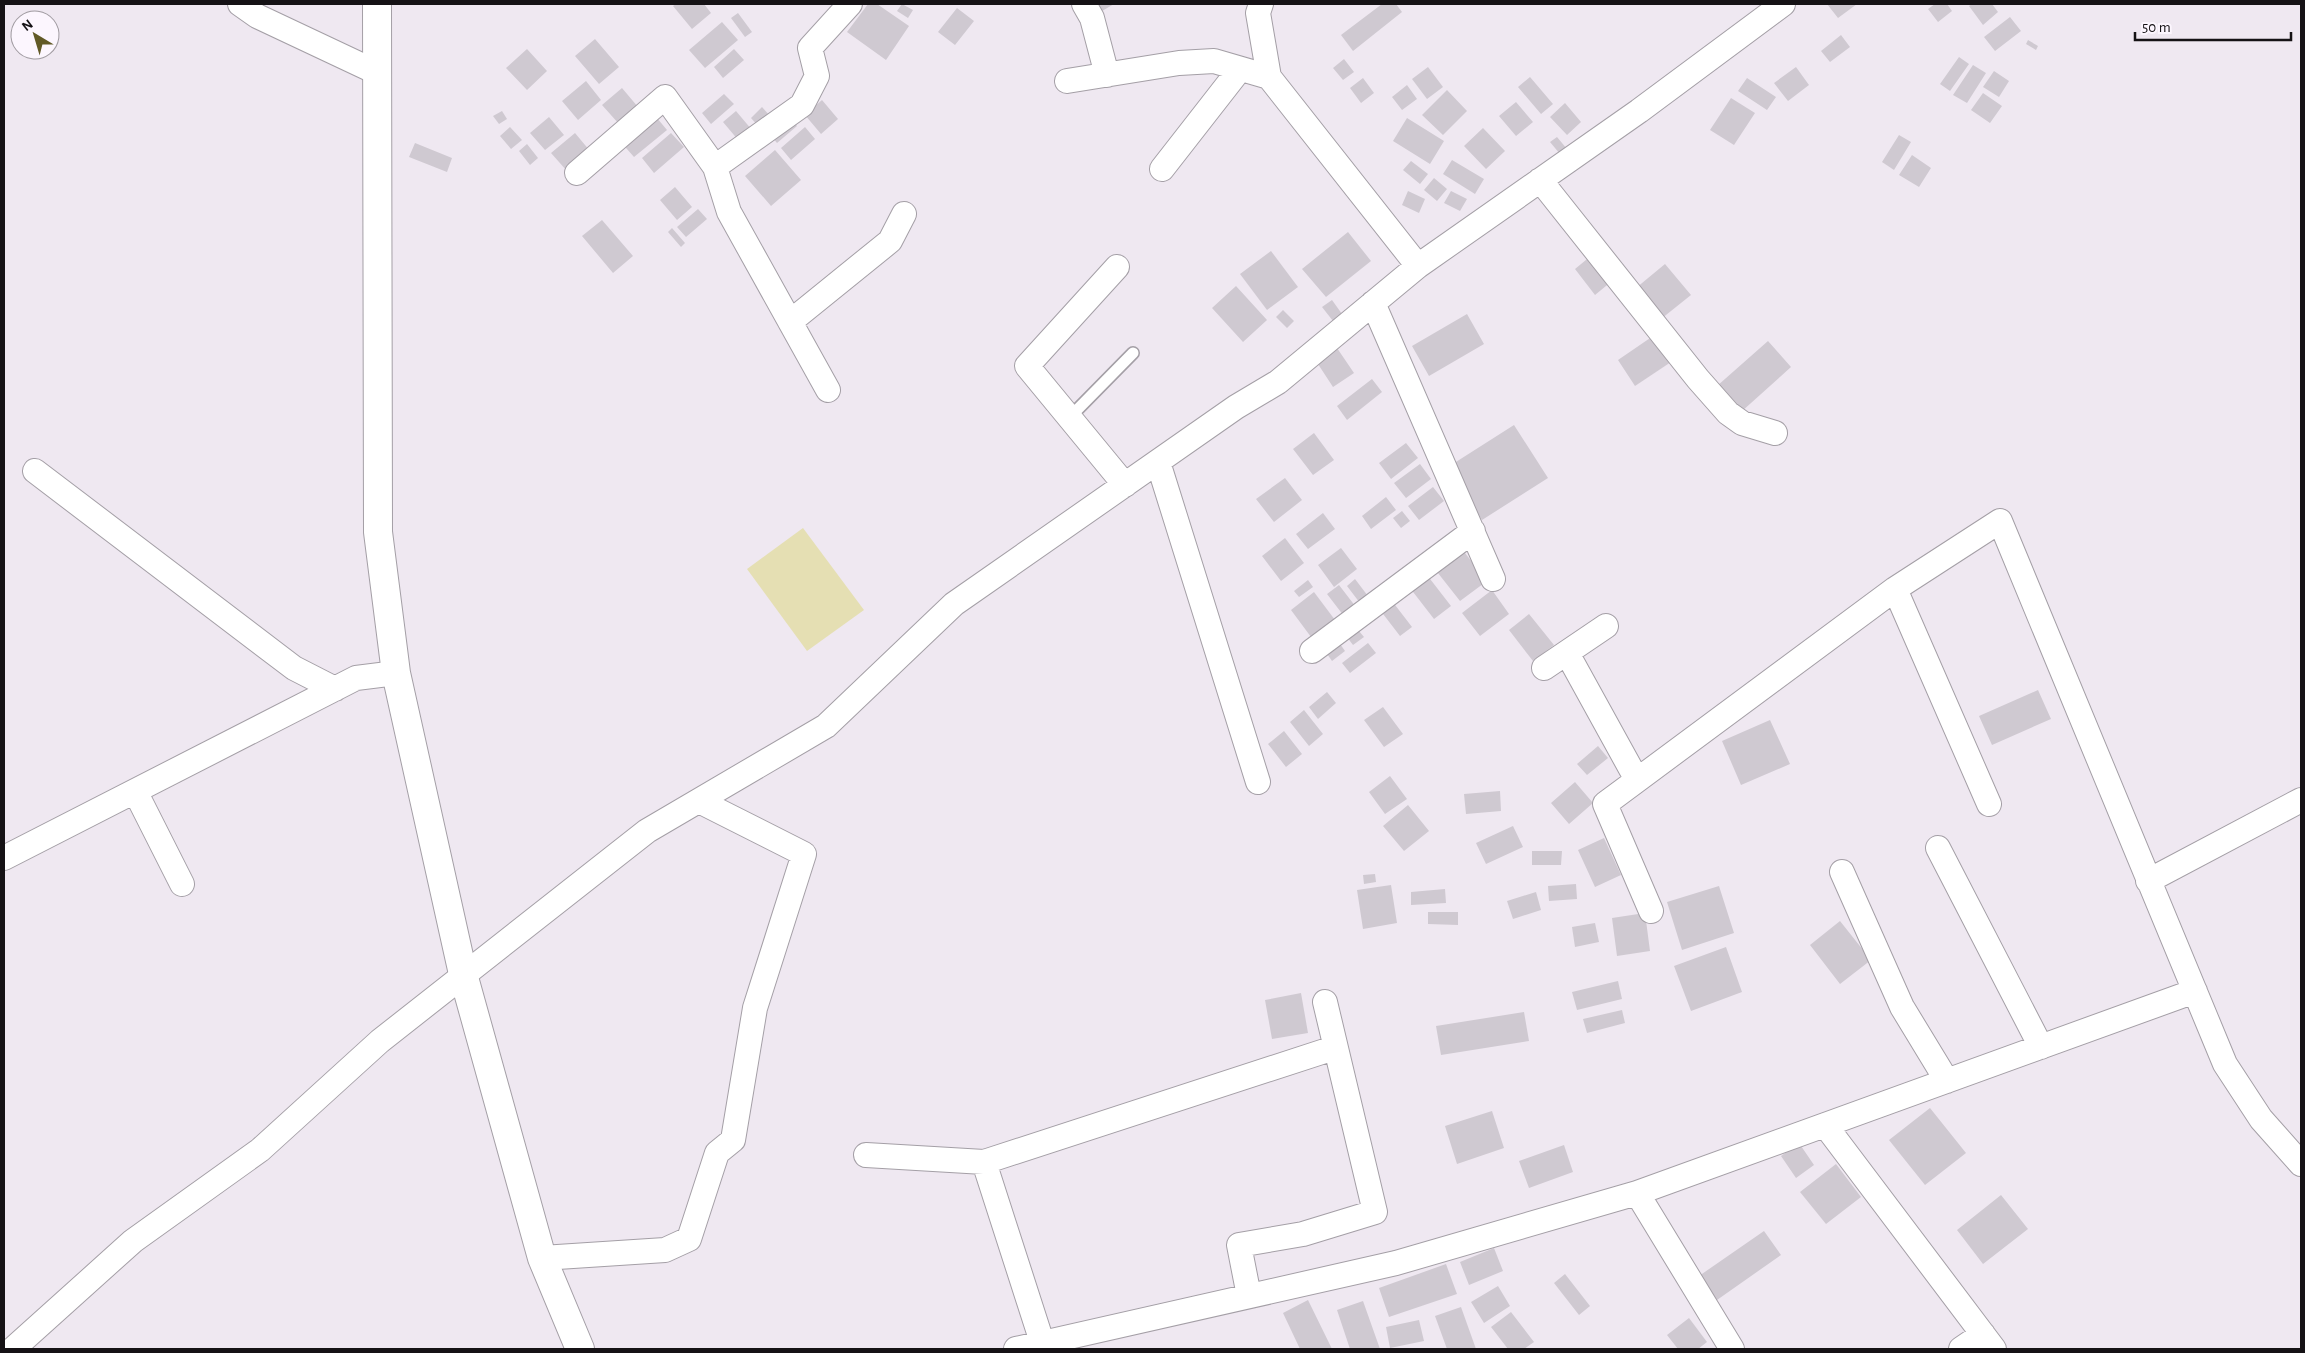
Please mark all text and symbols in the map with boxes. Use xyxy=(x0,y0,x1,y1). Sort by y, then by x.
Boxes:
north arrow xyxy=(10,10,60,60)
scale bar xyxy=(2135,10,2291,42)
text: N xyxy=(19,17,36,34)
text: 50 m xyxy=(2142,20,2171,35)

